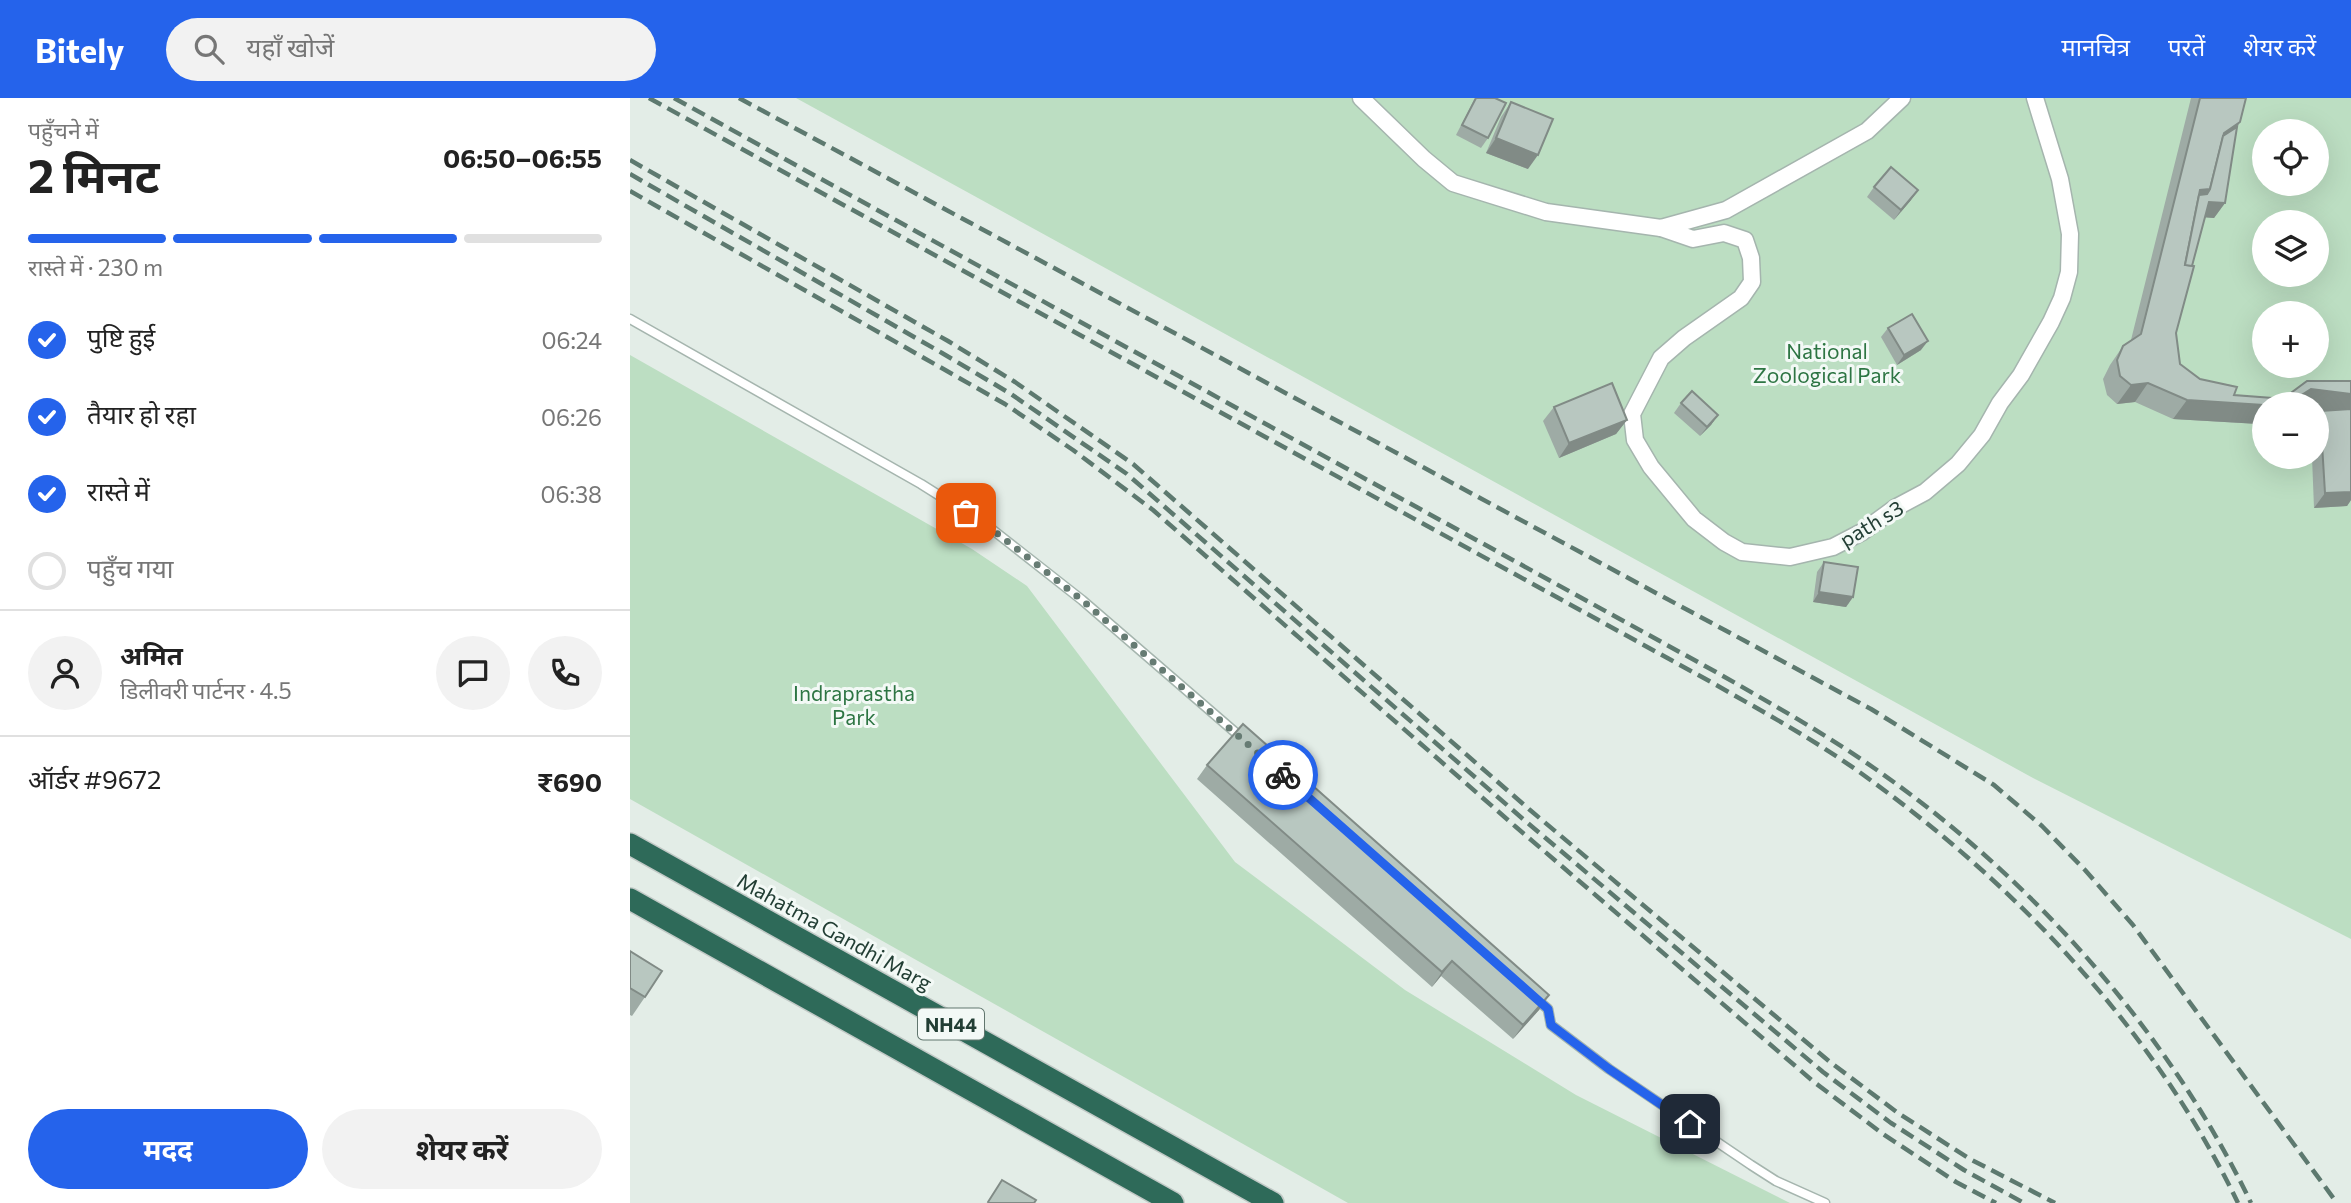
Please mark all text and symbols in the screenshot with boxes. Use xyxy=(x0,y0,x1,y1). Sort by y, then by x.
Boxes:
search box xyxy=(166,18,656,81)
text: Bitely xyxy=(35,29,124,70)
icon: search xyxy=(190,30,228,68)
text: यहाँ खोजें xyxy=(246,31,334,62)
text: मानचित्र xyxy=(2061,32,2130,61)
text: परतें xyxy=(2168,32,2205,61)
text: शेयर करें xyxy=(2243,32,2316,61)
text: पहुँचने में xyxy=(28,116,99,144)
map controls xyxy=(2252,119,2329,469)
button: locate xyxy=(2252,119,2329,196)
text: 06:50–06:55 xyxy=(443,142,602,173)
text: 2 मिनट xyxy=(28,146,160,202)
button: layers xyxy=(2252,210,2329,287)
text: रास्ते में · 230 m xyxy=(28,253,163,281)
button: + xyxy=(2252,301,2329,378)
icon: check xyxy=(28,321,66,359)
text: पुष्टि हुई xyxy=(87,321,155,352)
text: 06:24 xyxy=(541,326,602,354)
park label: National Zoological Park xyxy=(1753,338,1901,387)
button: − xyxy=(2252,392,2329,469)
icon: check xyxy=(28,398,66,436)
text: तैयार हो रहा xyxy=(87,398,196,429)
text: 06:26 xyxy=(541,403,602,431)
icon: check xyxy=(28,475,66,513)
text: रास्ते में xyxy=(87,475,150,506)
text: 06:38 xyxy=(541,480,602,508)
pin xyxy=(936,483,996,543)
icon: bag xyxy=(947,494,985,532)
street label: path s3 xyxy=(1835,494,1907,552)
text: पहुँच गया xyxy=(87,552,174,583)
button: person xyxy=(28,636,102,710)
button: chat xyxy=(436,636,510,710)
button: phone xyxy=(528,636,602,710)
text: अमित xyxy=(120,639,183,670)
text: डिलीवरी पार्टनर · 4.5 xyxy=(120,676,292,704)
park label: Indraprastha Park xyxy=(793,680,915,729)
courier xyxy=(1248,740,1318,810)
icon: bike xyxy=(1264,756,1302,794)
text: ऑर्डर #9672 xyxy=(28,763,161,794)
text: ₹690 xyxy=(537,766,602,797)
street label: Mahatma Gandhi Marg xyxy=(733,867,937,995)
road number: NH44 xyxy=(918,1008,984,1040)
pin xyxy=(1660,1094,1720,1154)
icon: home xyxy=(1671,1105,1709,1143)
button: मदद xyxy=(28,1109,308,1189)
button: शेयर करें xyxy=(322,1109,602,1189)

